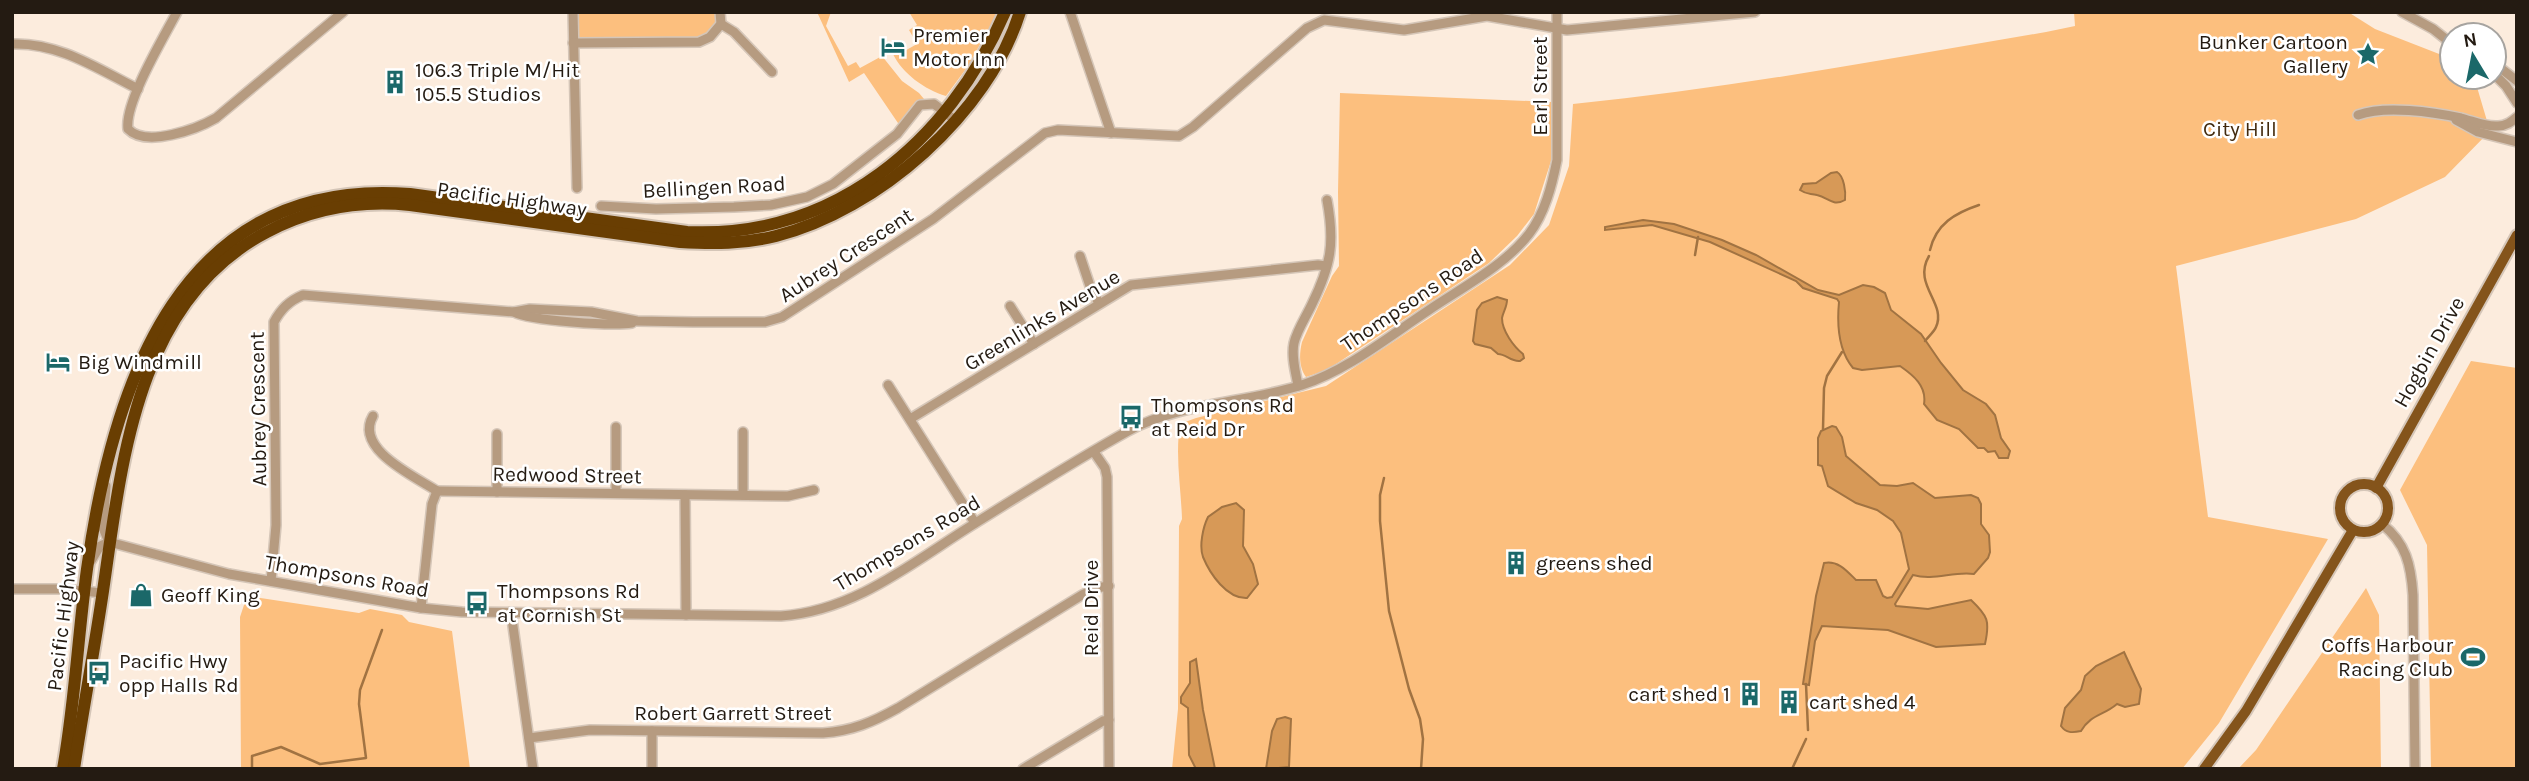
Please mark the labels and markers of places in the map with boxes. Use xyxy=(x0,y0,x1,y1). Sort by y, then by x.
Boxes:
place label: Premier Motor Inn xyxy=(913,23,1005,71)
place label: Bunker Cartoon Gallery xyxy=(2199,30,2348,78)
hotel icon: Premier Motor Inn xyxy=(879,33,907,61)
place icon: Bunker Cartoon Gallery xyxy=(2354,40,2382,68)
place label: 106.3 Triple M/Hit 105.5 Studios xyxy=(415,58,579,106)
building icon: 106.3 Triple M/Hit 105.5 Studios xyxy=(381,68,409,96)
hotel icon: Big Windmill xyxy=(44,348,72,376)
place label: Big Windmill xyxy=(78,350,202,374)
place label: Thompsons Rd at Reid Dr xyxy=(1151,393,1294,441)
bus stop icon: Thompsons Rd at Reid Dr xyxy=(1117,403,1145,431)
building icon: greens shed xyxy=(1502,549,1530,577)
place label: greens shed xyxy=(1536,551,1653,575)
place label: Thompsons Rd at Cornish St xyxy=(497,579,640,627)
shop icon: Geoff King xyxy=(127,581,155,609)
place label: Geoff King xyxy=(161,583,260,607)
bus stop icon: Thompsons Rd at Cornish St xyxy=(463,589,491,617)
place label: Coffs Harbour Racing Club xyxy=(2321,633,2453,681)
sports icon: Coffs Harbour Racing Club xyxy=(2459,643,2487,671)
place label: Pacific Hwy opp Halls Rd xyxy=(119,649,239,697)
bus stop icon: Pacific Hwy opp Halls Rd xyxy=(85,659,113,687)
building icon: cart shed 1 xyxy=(1736,680,1764,708)
place label: cart shed 1 xyxy=(1628,682,1730,706)
building icon: cart shed 4 xyxy=(1775,688,1803,716)
place label: cart shed 4 xyxy=(1809,690,1916,714)

